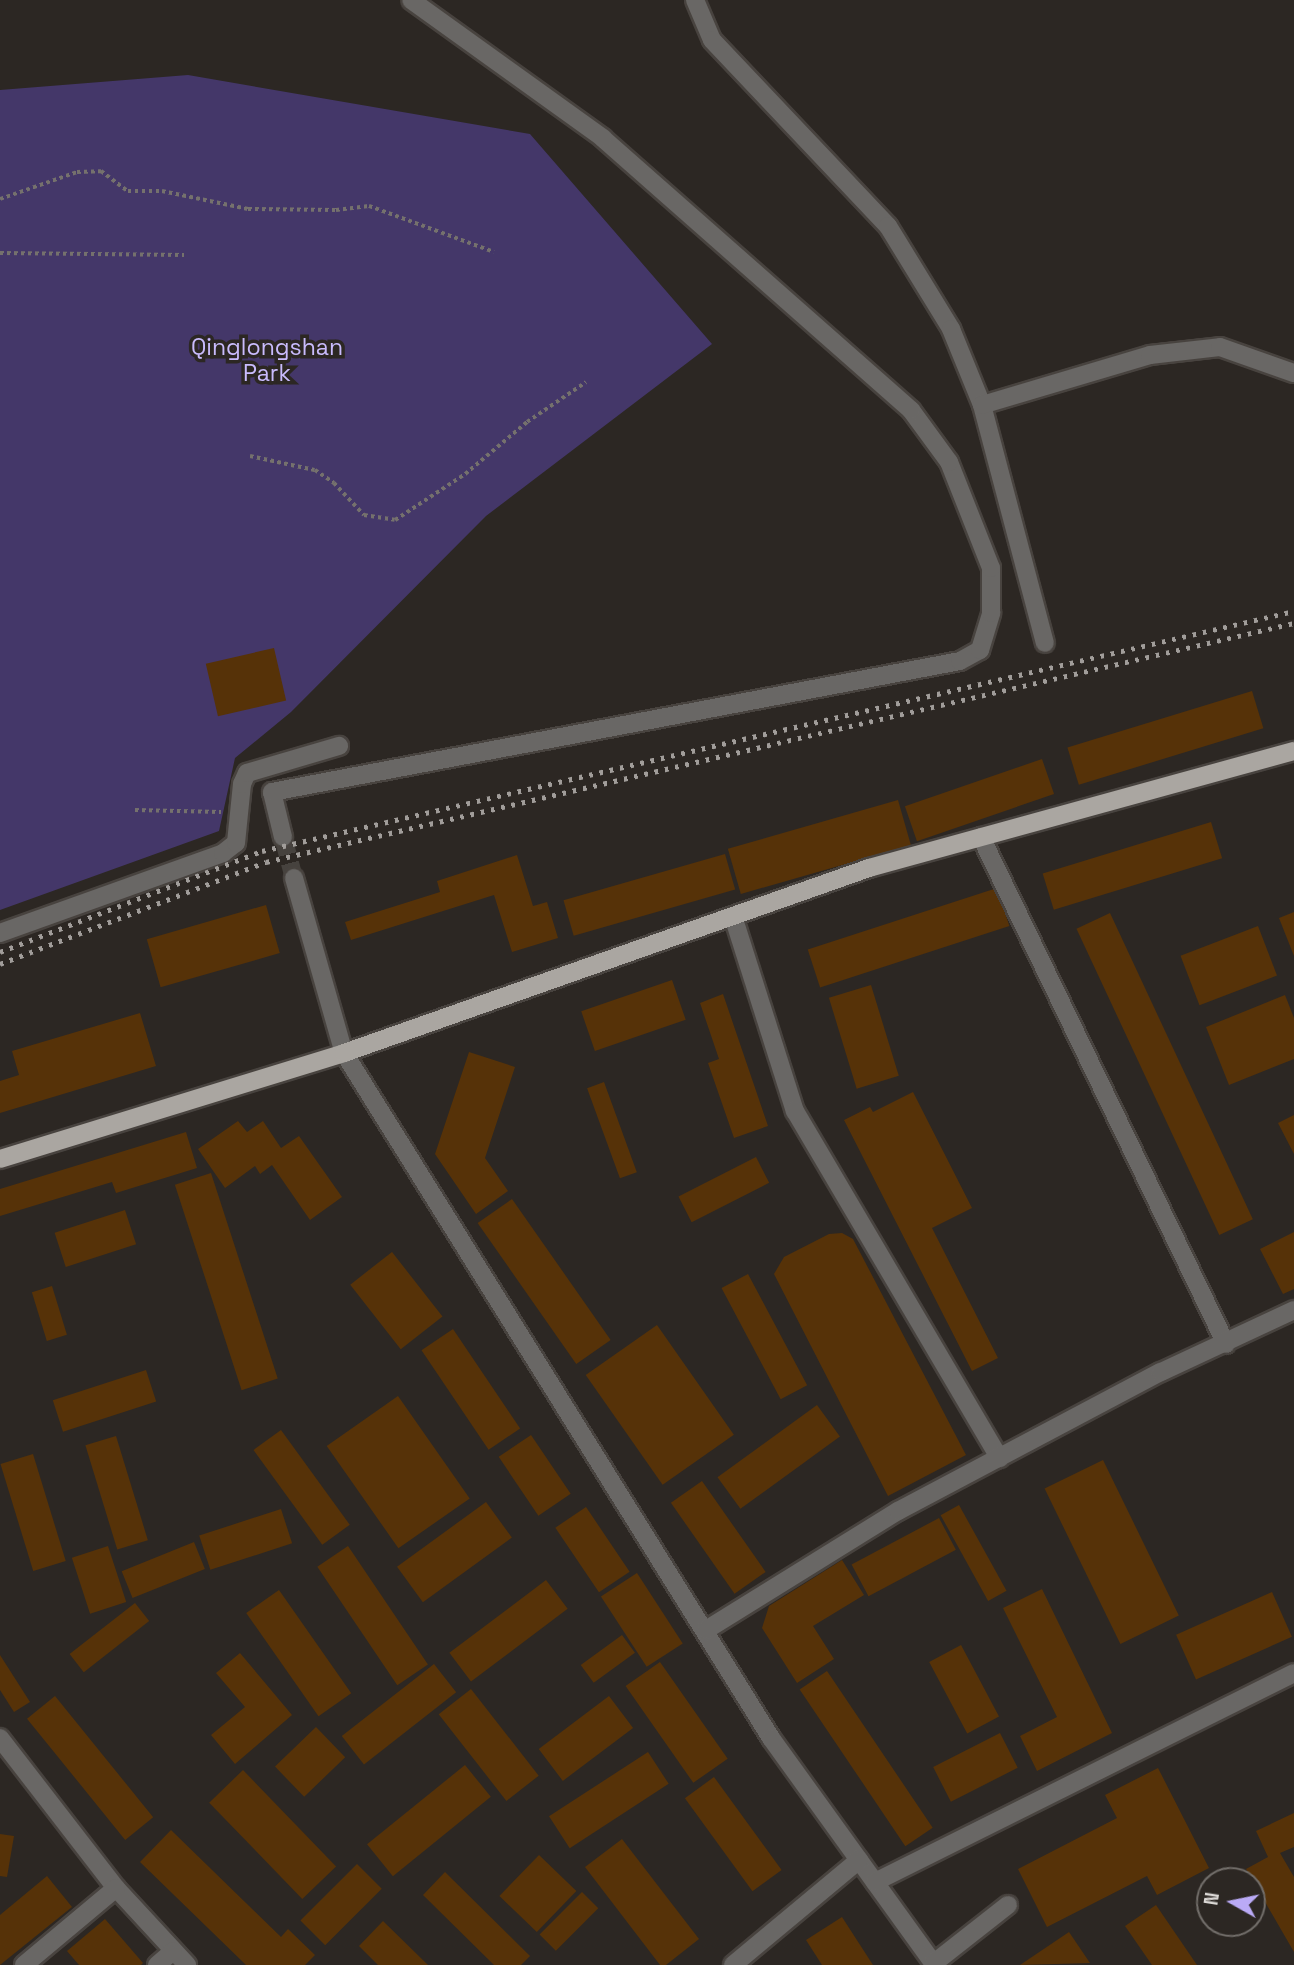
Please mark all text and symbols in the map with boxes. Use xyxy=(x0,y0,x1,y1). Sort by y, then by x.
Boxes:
park label: Qinglongshan Park xyxy=(191,333,343,387)
north arrow xyxy=(1196,1867,1266,1937)
text: N xyxy=(1198,1891,1225,1907)

